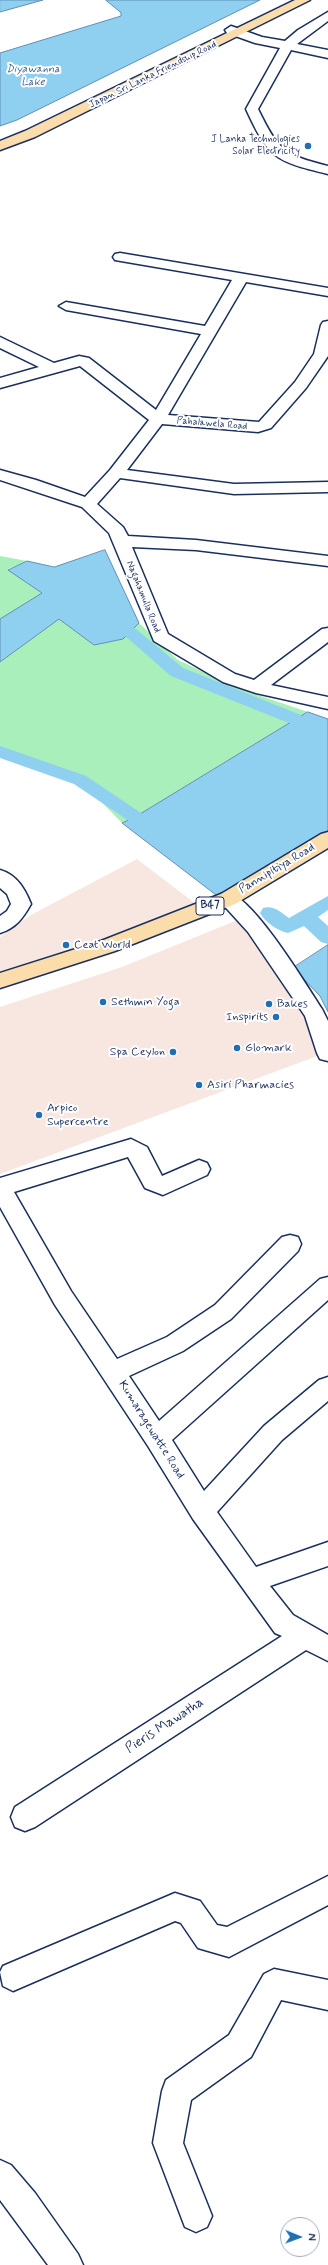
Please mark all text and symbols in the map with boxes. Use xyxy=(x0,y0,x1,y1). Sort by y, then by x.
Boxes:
street label: Japan Sri Lanka Friendship Road xyxy=(87,39,219,111)
water label: Diyawanna Lake xyxy=(6,63,60,89)
place label: J Lanka Technologies Solar Electricity xyxy=(211,134,300,158)
marker: J Lanka Technologies Solar Electricity xyxy=(303,141,313,151)
street label: Pahalawela Road xyxy=(176,415,248,433)
street label: Nagahamulla Road xyxy=(123,559,163,635)
street label: Pannipitiya Road xyxy=(236,841,318,897)
road number: B47 xyxy=(196,897,224,915)
place label: Ceat World xyxy=(74,938,130,952)
marker: Ceat World xyxy=(61,940,71,950)
place label: Sethmin Yoga xyxy=(111,995,180,1009)
marker: Sethmin Yoga xyxy=(98,997,108,1007)
place label: Bakes xyxy=(277,997,308,1011)
marker: Bakes xyxy=(264,999,274,1009)
place label: Inspirits xyxy=(226,1010,268,1024)
marker: Inspirits xyxy=(271,1012,281,1022)
place label: Glomark xyxy=(245,1041,292,1055)
marker: Glomark xyxy=(232,1043,242,1053)
place label: Spa Ceylon xyxy=(110,1045,165,1059)
marker: Spa Ceylon xyxy=(168,1047,178,1057)
place label: Asiri Pharmacies xyxy=(207,1078,294,1092)
marker: Asiri Pharmacies xyxy=(194,1080,204,1090)
place label: Arpico Supercentre xyxy=(47,1101,109,1129)
marker: Arpico Supercentre xyxy=(34,1110,44,1120)
street label: Kumaragewatte Road xyxy=(115,1378,187,1482)
street label: Pieris Mawatha xyxy=(123,1694,207,1758)
north arrow xyxy=(280,2217,320,2257)
text: N xyxy=(304,2233,318,2241)

